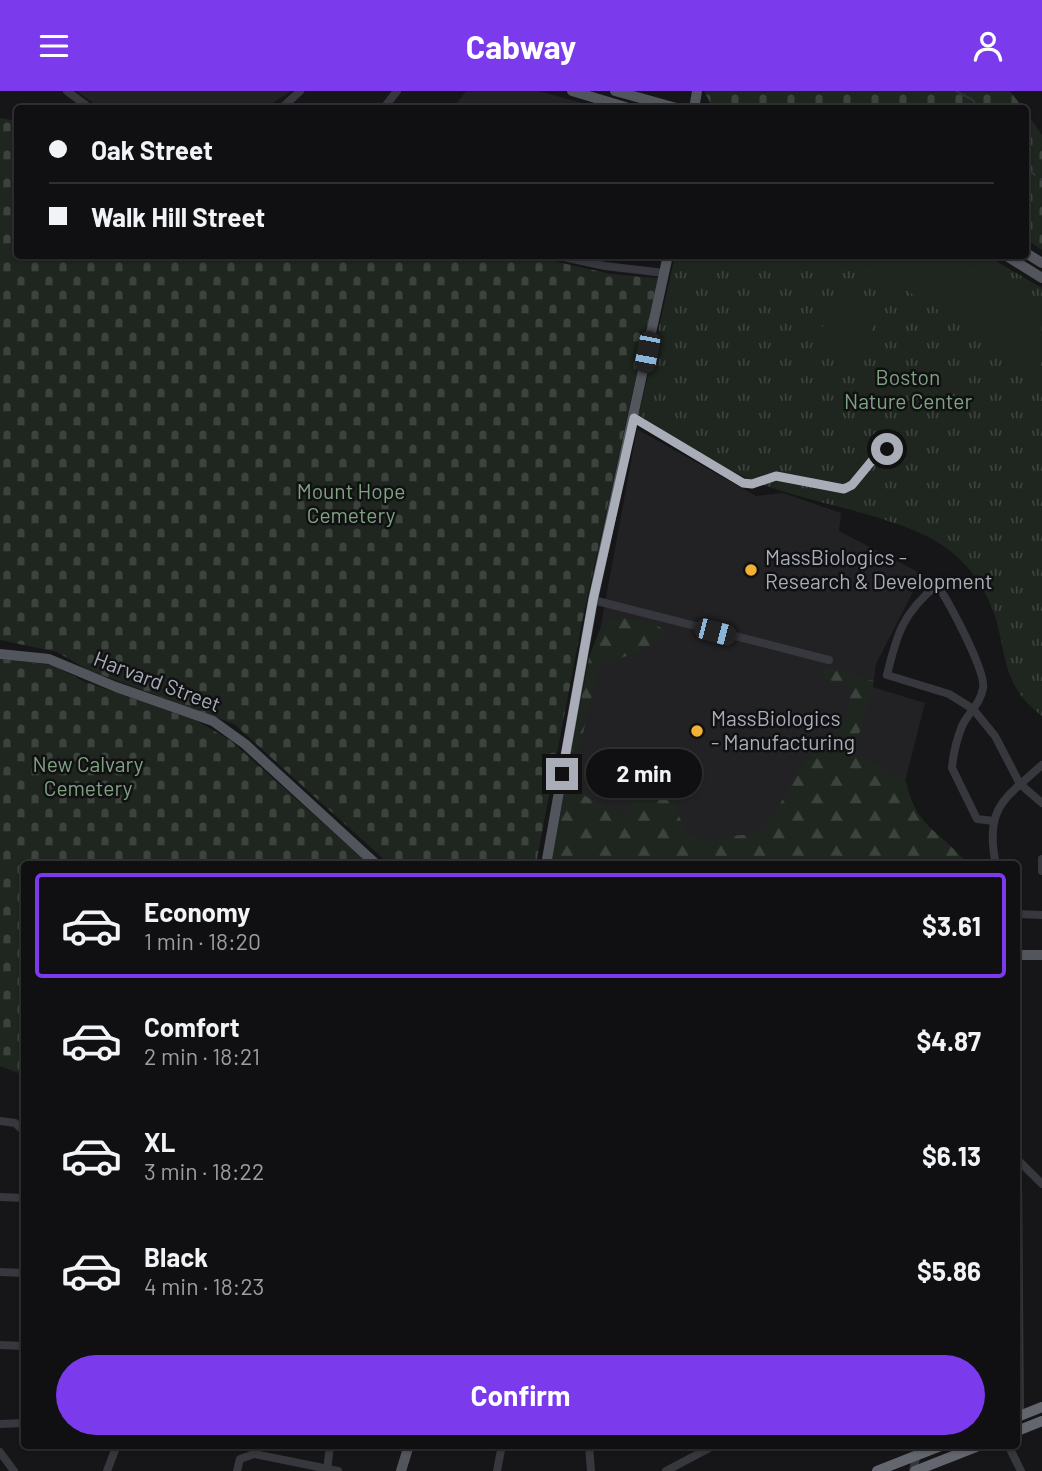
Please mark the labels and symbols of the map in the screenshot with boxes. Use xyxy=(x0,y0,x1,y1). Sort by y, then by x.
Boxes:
car xyxy=(633,329,662,375)
park label: Boston Nature Center xyxy=(844,364,972,413)
route start xyxy=(871,433,903,465)
park label: Mount Hope Cemetery xyxy=(297,478,405,527)
place label: MassBiologics - Research & Development xyxy=(765,544,993,593)
marker: MassBiologics - Research & Development xyxy=(743,562,759,578)
car xyxy=(692,616,739,648)
street label: Harvard Street xyxy=(91,645,224,716)
place label: MassBiologics - Manufacturing xyxy=(711,705,855,754)
marker: MassBiologics - Manufacturing xyxy=(689,723,705,739)
callout: 2 min xyxy=(586,749,702,799)
park label: New Calvary Cemetery xyxy=(32,751,144,800)
route end xyxy=(546,758,578,790)

